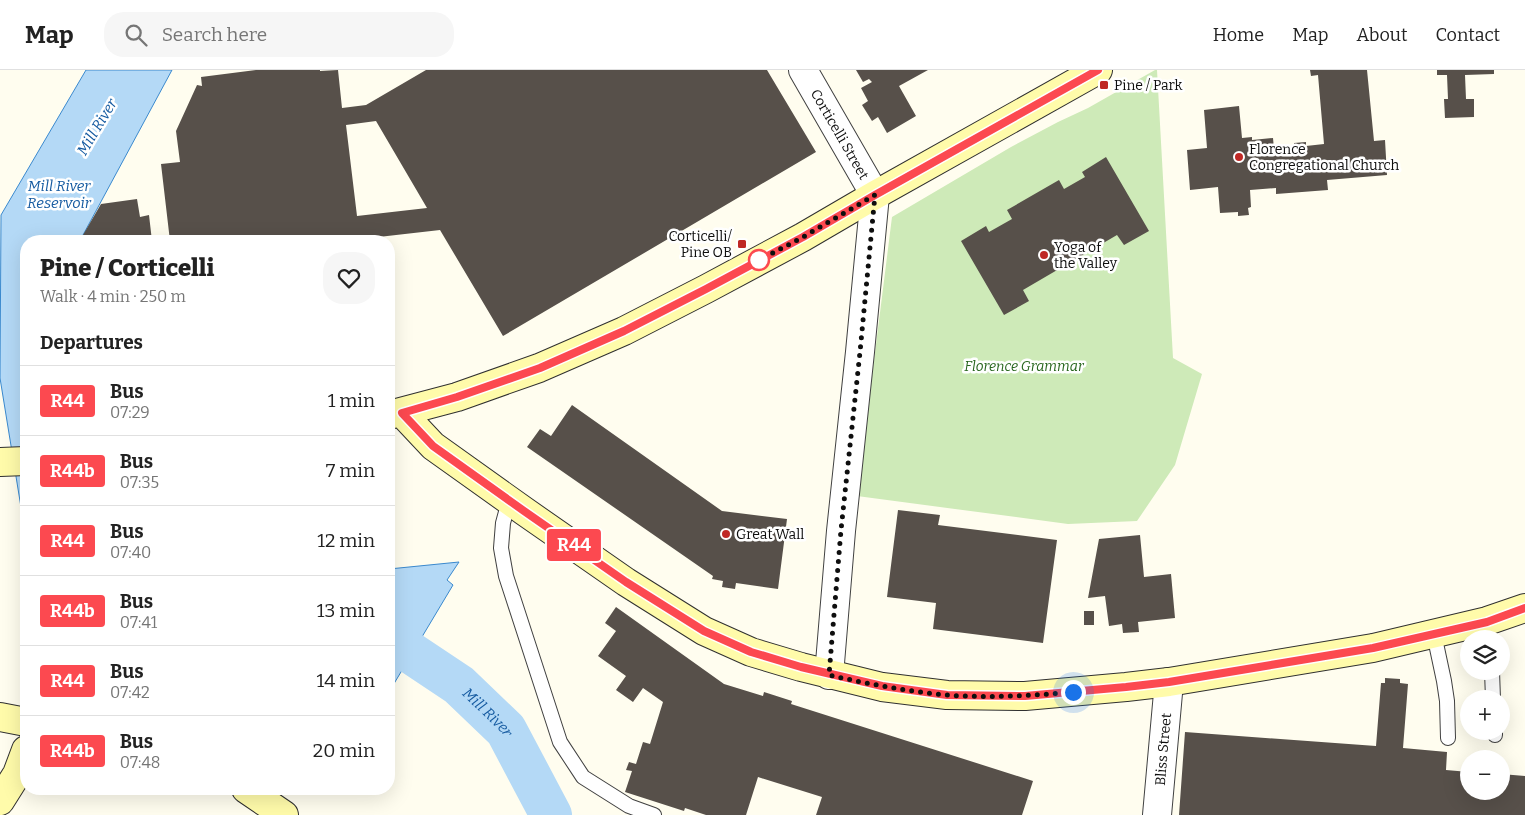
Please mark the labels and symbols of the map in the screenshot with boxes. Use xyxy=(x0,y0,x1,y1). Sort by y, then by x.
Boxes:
place label: Pine / Park xyxy=(1114,77,1182,94)
marker: Pine / Park xyxy=(1098,79,1110,91)
street label: Corticelli Street xyxy=(807,86,872,183)
water label: Mill River xyxy=(73,95,121,159)
place label: Florence Congregational Church xyxy=(1249,141,1399,174)
marker: Florence Congregational Church xyxy=(1233,151,1245,163)
water label: Mill River Reservoir xyxy=(27,177,92,212)
place label: Corticelli/ Pine OB xyxy=(668,228,733,261)
marker: Corticelli/ Pine OB xyxy=(736,238,748,250)
place label: Yoga of the Valley xyxy=(1054,239,1118,272)
unlabelled marker xyxy=(748,249,770,271)
marker: Yoga of the Valley xyxy=(1038,249,1050,261)
park label: Florence Grammar xyxy=(964,358,1085,375)
place label: Great Wall xyxy=(736,526,804,543)
marker: Great Wall xyxy=(720,528,732,540)
line badge: R44 xyxy=(545,529,603,561)
your location xyxy=(1061,680,1086,705)
water label: Mill River xyxy=(459,684,517,740)
street label: Bliss Street xyxy=(1152,712,1175,786)

